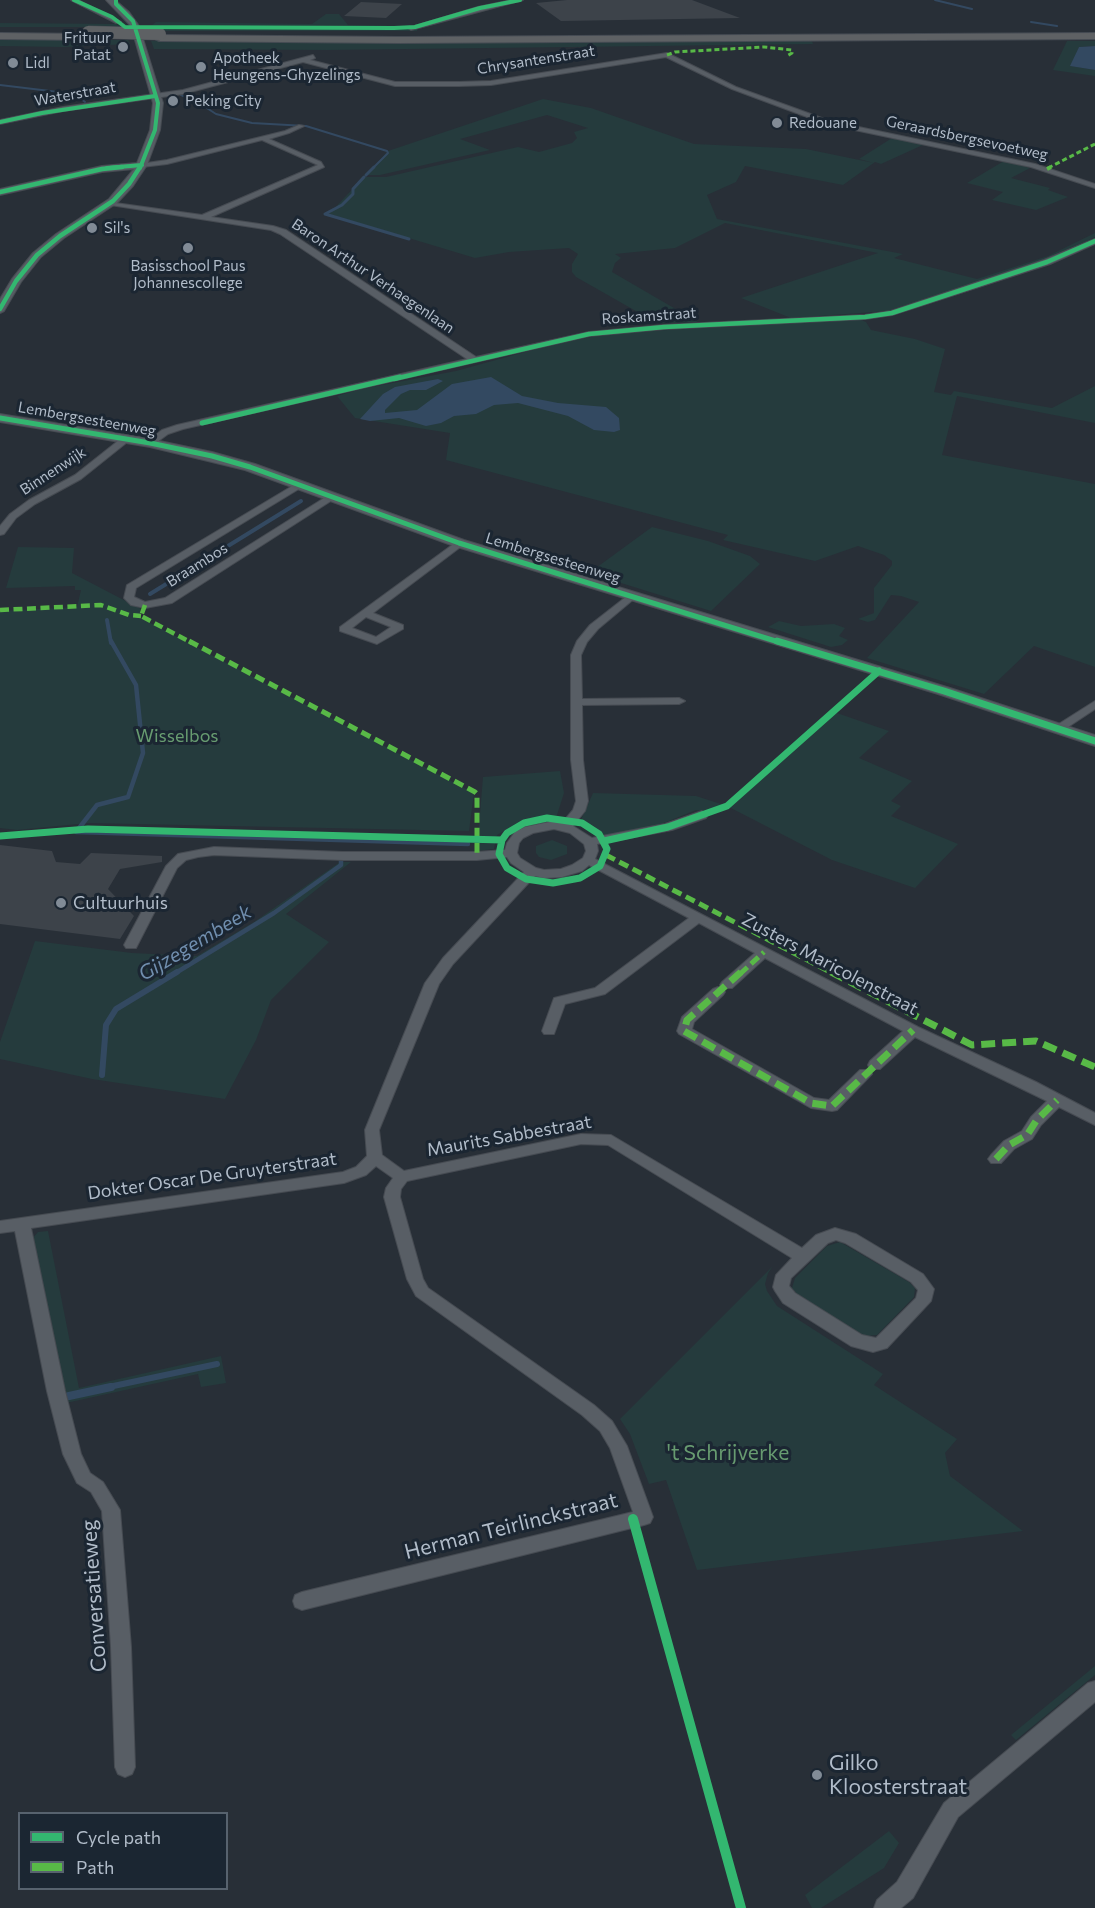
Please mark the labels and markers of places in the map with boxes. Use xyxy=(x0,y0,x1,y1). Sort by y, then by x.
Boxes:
place label: Frituur Patat xyxy=(64,29,111,64)
marker: Frituur Patat xyxy=(116,40,130,54)
place label: Apotheek Heungens-Ghyzelings xyxy=(213,49,361,84)
place label: Lidl xyxy=(25,54,50,72)
marker: Lidl xyxy=(6,56,20,70)
marker: Apotheek Heungens-Ghyzelings xyxy=(194,60,208,74)
place label: Peking City xyxy=(185,92,262,110)
marker: Peking City xyxy=(166,94,180,108)
place label: Redouane xyxy=(789,114,857,132)
marker: Redouane xyxy=(770,116,784,130)
place label: Sil's xyxy=(104,219,130,237)
marker: Sil's xyxy=(85,221,99,235)
marker: Basisschool Paus Johannescollege xyxy=(181,241,195,255)
place label: Basisschool Paus Johannescollege xyxy=(131,257,245,292)
place label: Cultuurhuis xyxy=(73,892,168,914)
marker: Cultuurhuis xyxy=(54,896,68,910)
place label: Gilko Kloosterstraat xyxy=(829,1750,967,1800)
marker: Gilko Kloosterstraat xyxy=(810,1768,824,1782)

